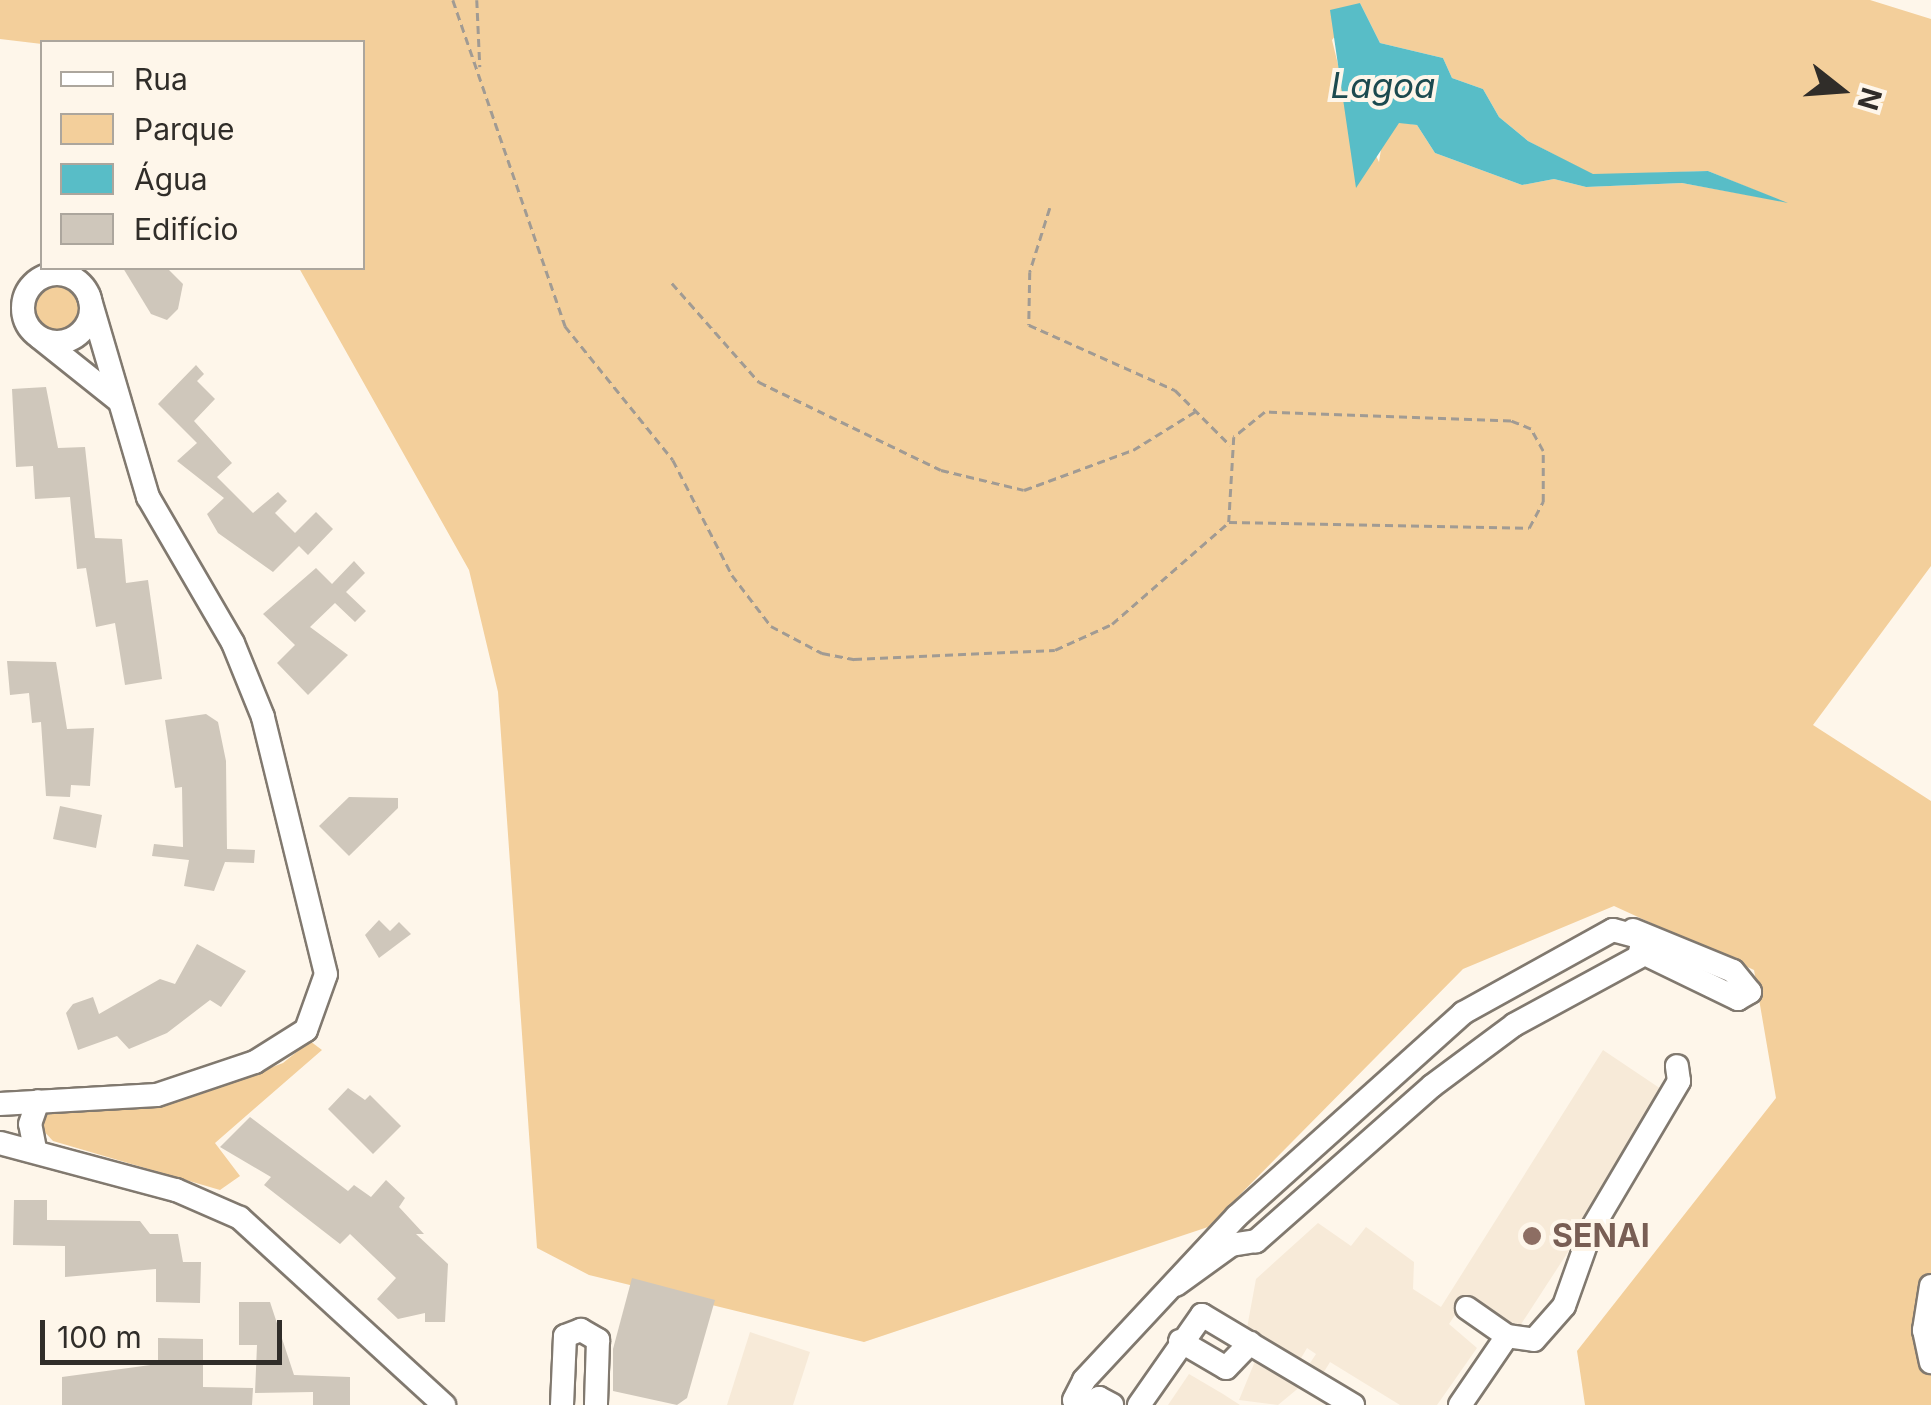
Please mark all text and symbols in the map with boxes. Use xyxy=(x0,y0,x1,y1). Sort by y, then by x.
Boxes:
legend xyxy=(40,40,365,270)
north arrow xyxy=(1791,40,1891,140)
text: Rua xyxy=(134,61,188,97)
water label: Lagoa xyxy=(1330,64,1436,106)
text: N xyxy=(1850,84,1889,114)
text: Parque xyxy=(134,111,234,147)
text: Água xyxy=(134,161,208,197)
text: Edifício xyxy=(134,211,238,247)
place label: SENAI xyxy=(1552,1217,1650,1255)
marker: SENAI xyxy=(1521,1225,1543,1247)
scale bar xyxy=(45,1300,288,1362)
text: 100 m xyxy=(57,1319,142,1355)

